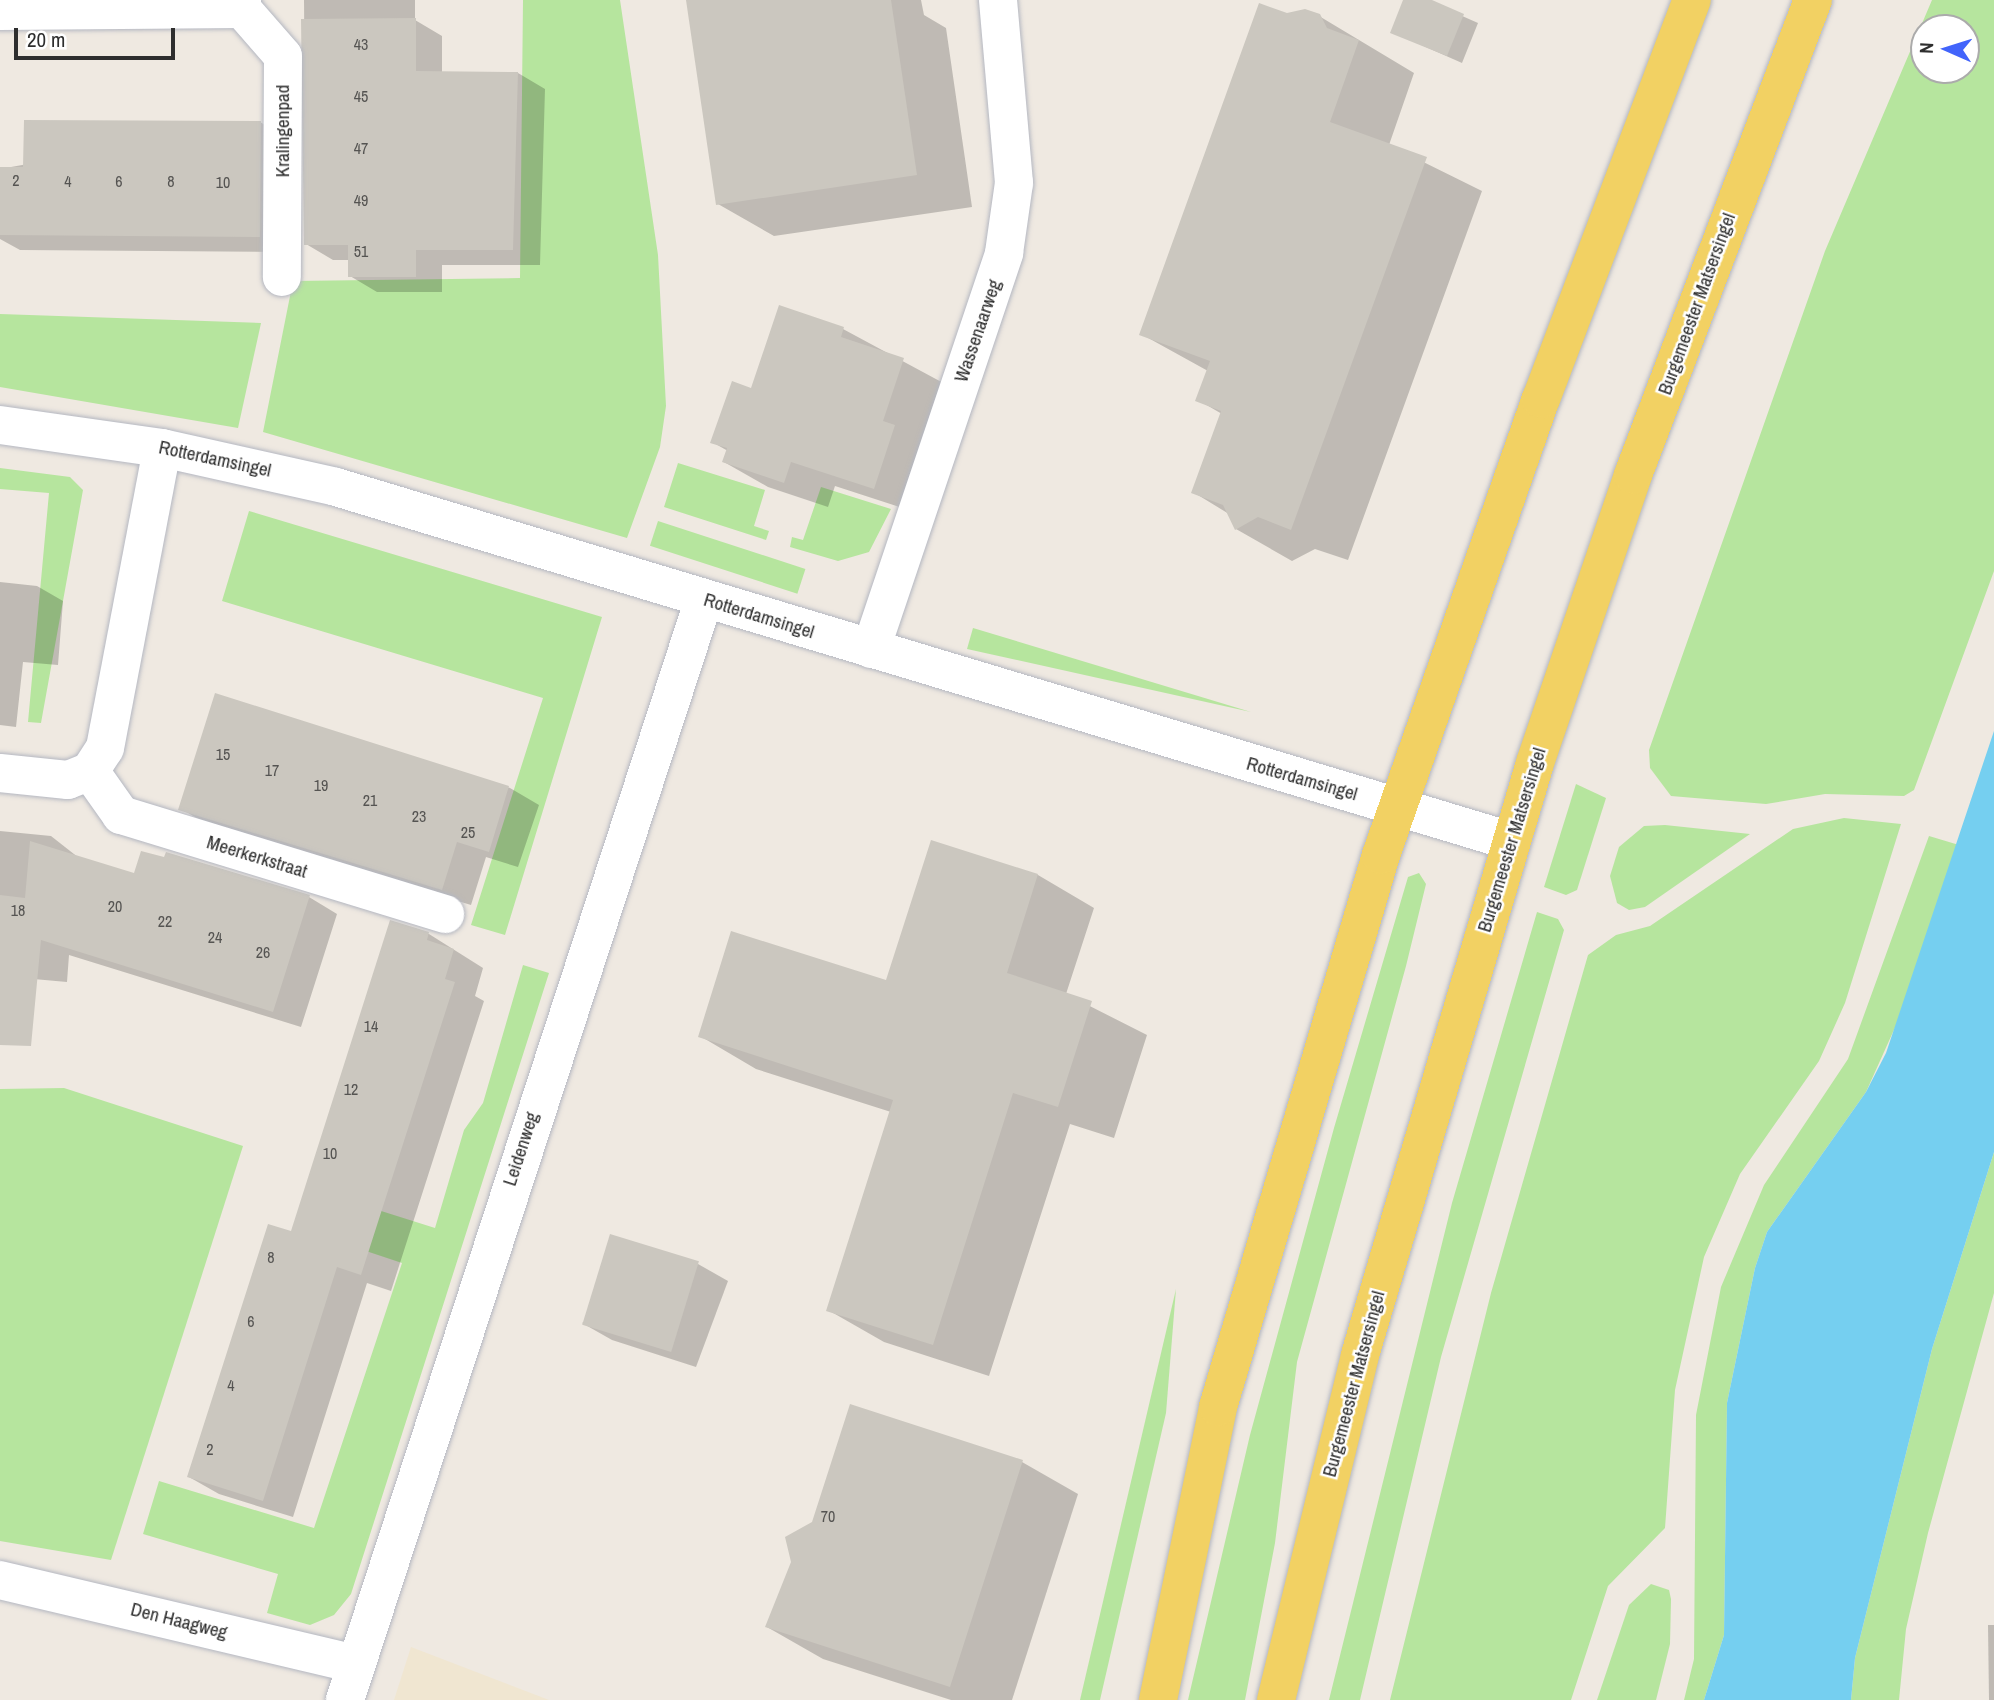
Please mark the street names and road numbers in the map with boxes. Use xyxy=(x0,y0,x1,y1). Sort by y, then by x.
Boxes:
street label: Kralingenpad xyxy=(272,85,294,177)
street label: Burgemeester Matsersingel xyxy=(1654,210,1740,398)
street label: Wassenaarweg xyxy=(950,277,1006,385)
street label: Rotterdamsingel xyxy=(157,436,273,482)
street label: Rotterdamsingel xyxy=(701,588,817,644)
street label: Burgemeester Matsersingel xyxy=(1473,745,1551,935)
street label: Rotterdamsingel xyxy=(1244,752,1360,806)
street label: Meerkerkstraat xyxy=(204,831,310,883)
street label: Leidenweg xyxy=(498,1109,544,1189)
street label: Burgemeester Matsersingel xyxy=(1318,1289,1390,1479)
street label: Den Haagweg xyxy=(128,1598,230,1644)

